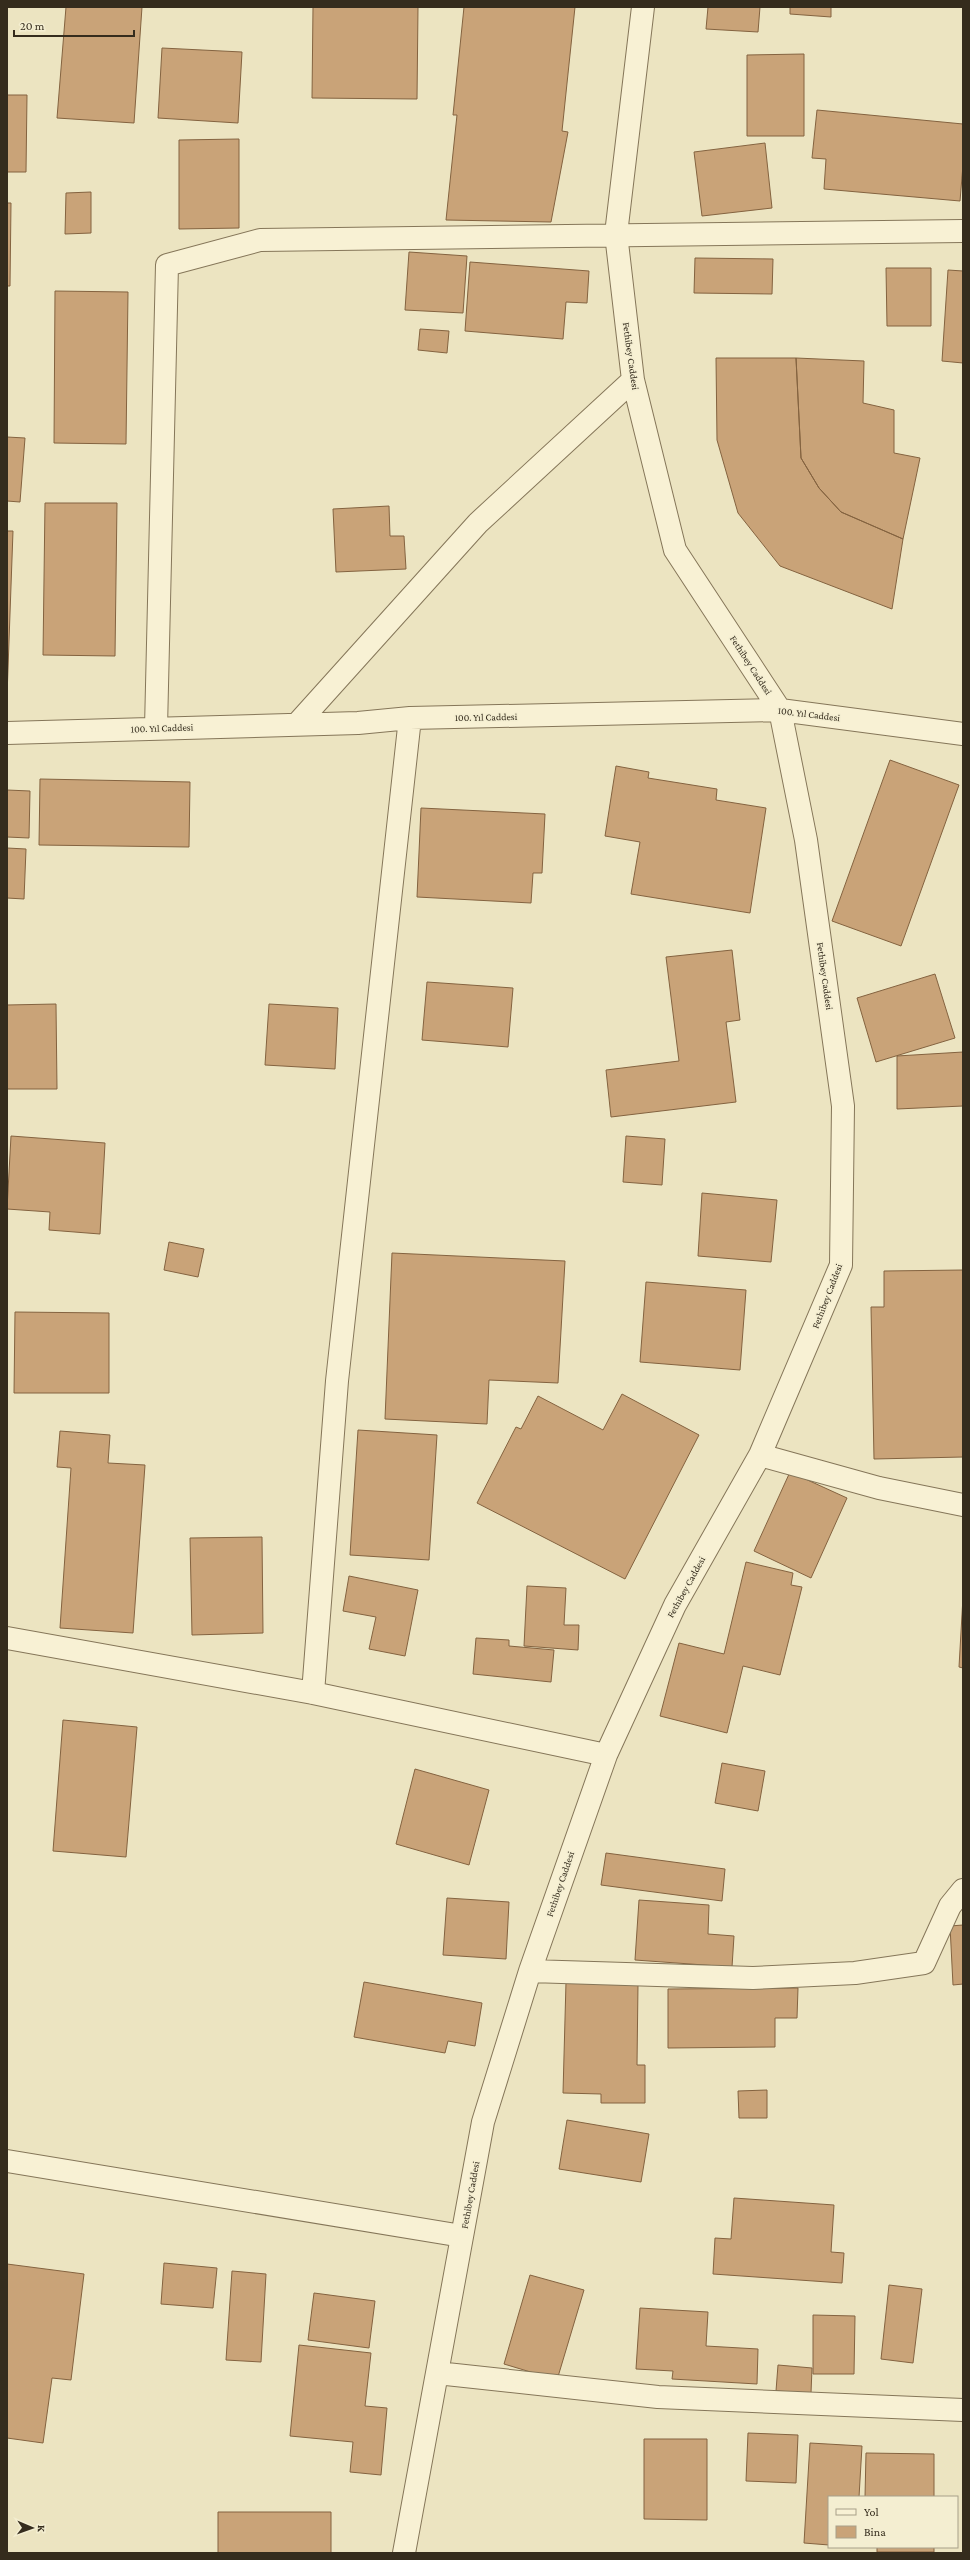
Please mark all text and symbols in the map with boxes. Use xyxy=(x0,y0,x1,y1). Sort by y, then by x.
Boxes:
scale bar xyxy=(14,12,134,38)
text: 20 m xyxy=(20,19,45,33)
street label: Fethibey Caddesi xyxy=(621,321,641,391)
street label: Fethibey Caddesi xyxy=(728,633,774,697)
street label: 100. Yıl Caddesi xyxy=(777,705,841,723)
street label: 100. Yıl Caddesi xyxy=(455,711,518,723)
street label: 100. Yıl Caddesi xyxy=(131,721,194,735)
street label: Fethibey Caddesi xyxy=(815,941,835,1011)
street label: Fethibey Caddesi xyxy=(810,1262,845,1330)
street label: Fethibey Caddesi xyxy=(665,1554,708,1620)
street label: Fethibey Caddesi xyxy=(544,1850,576,1918)
street label: Fethibey Caddesi xyxy=(459,2160,481,2230)
legend xyxy=(828,2496,958,2548)
text: Yol xyxy=(864,2505,879,2519)
north arrow xyxy=(12,2508,52,2548)
text: K xyxy=(36,2525,48,2533)
text: Bina xyxy=(864,2525,886,2539)

